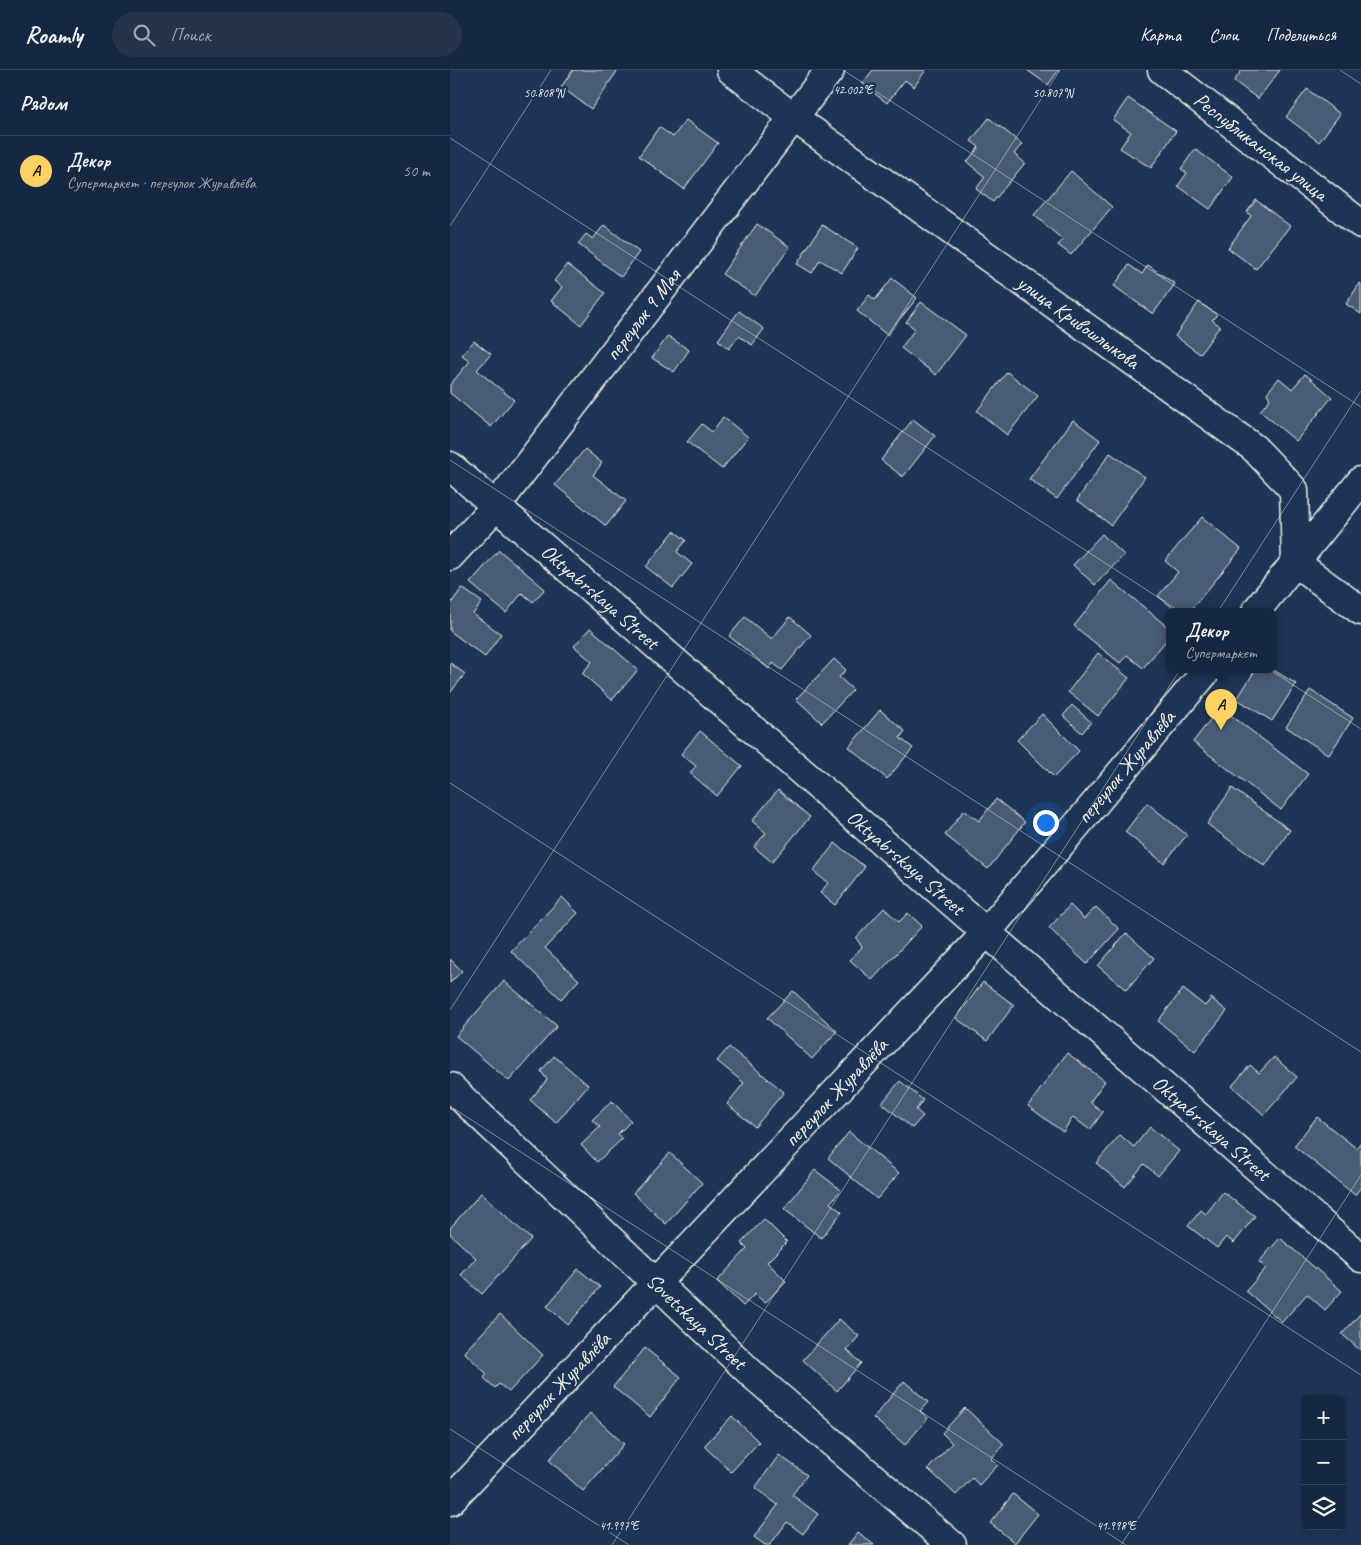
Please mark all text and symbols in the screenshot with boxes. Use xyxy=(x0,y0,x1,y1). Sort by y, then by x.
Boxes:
search box xyxy=(112,12,462,57)
text: Roamly xyxy=(25,20,82,50)
icon: search xyxy=(130,21,158,49)
text: Поиск xyxy=(170,23,211,47)
text: Карта xyxy=(1140,24,1181,46)
text: Слои xyxy=(1209,24,1238,46)
text: Поделиться xyxy=(1266,24,1336,46)
text: 42.002°E xyxy=(833,82,874,98)
text: 50.808°N xyxy=(524,85,566,101)
text: 50.807°N xyxy=(1033,85,1075,101)
street label: Республиканская улица xyxy=(1189,87,1335,208)
text: Рядом xyxy=(20,90,67,116)
text: Декор xyxy=(67,149,110,173)
text: A xyxy=(32,161,40,181)
text: 50 m xyxy=(403,161,430,181)
text: Супермаркет · переулок Журавлёва xyxy=(67,173,256,193)
street label: переулок 9 Мая xyxy=(599,262,687,366)
street label: улица Кривошлыкова xyxy=(1010,268,1146,375)
street label: Oktyabrskaya Street xyxy=(536,538,666,656)
popup xyxy=(1166,608,1276,673)
text: Декор xyxy=(1185,619,1229,643)
text: Супермаркет xyxy=(1185,643,1257,663)
pin: A xyxy=(1205,689,1237,730)
street label: переулок Журавлёва xyxy=(1071,704,1182,829)
street label: Oktyabrskaya Street xyxy=(842,804,972,922)
your location xyxy=(1033,810,1059,836)
street label: переулок Журавлёва xyxy=(778,1031,894,1152)
street label: Oktyabrskaya Street xyxy=(1147,1070,1277,1188)
street label: Sovetskaya Street xyxy=(641,1268,753,1376)
street label: переулок Журавлёва xyxy=(501,1325,617,1446)
map controls xyxy=(1301,1395,1346,1530)
button: + xyxy=(1301,1395,1346,1440)
button: − xyxy=(1301,1440,1346,1485)
button: layers xyxy=(1301,1485,1346,1530)
text: 41.997°E xyxy=(599,1518,640,1534)
text: 41.998°E xyxy=(1096,1518,1137,1534)

